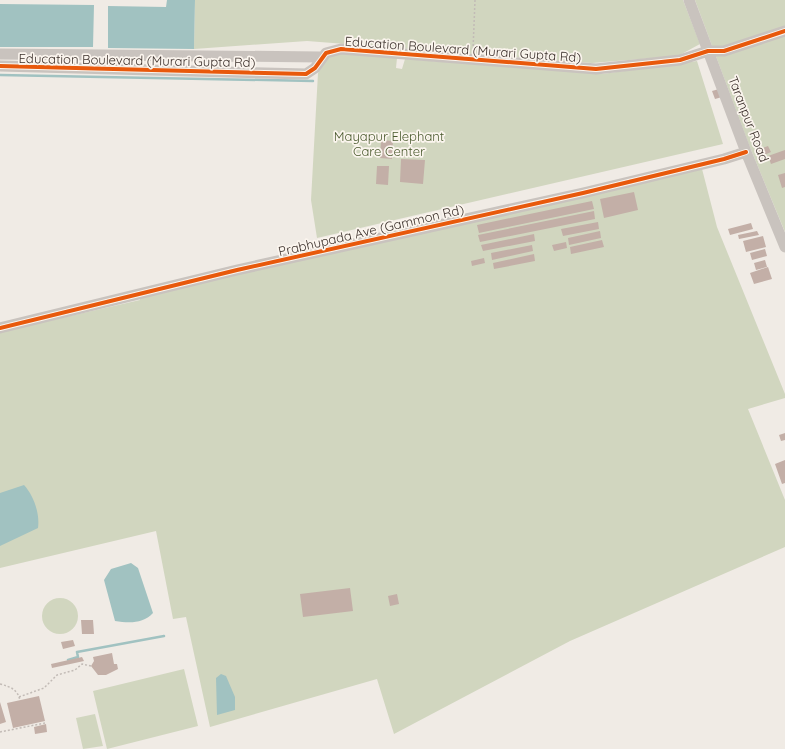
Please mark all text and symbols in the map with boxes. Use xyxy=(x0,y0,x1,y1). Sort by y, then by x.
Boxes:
street label: Education Boulevard (Murari Gupta Rd) xyxy=(344,33,582,65)
street label: Education Boulevard (Murari Gupta Rd) xyxy=(18,50,256,70)
street label: Taranpur Road xyxy=(725,74,773,164)
park label: Mayapur Elephant Care Center xyxy=(334,128,444,159)
street label: Prabhupada Ave (Gammon Rd) xyxy=(277,201,465,259)

